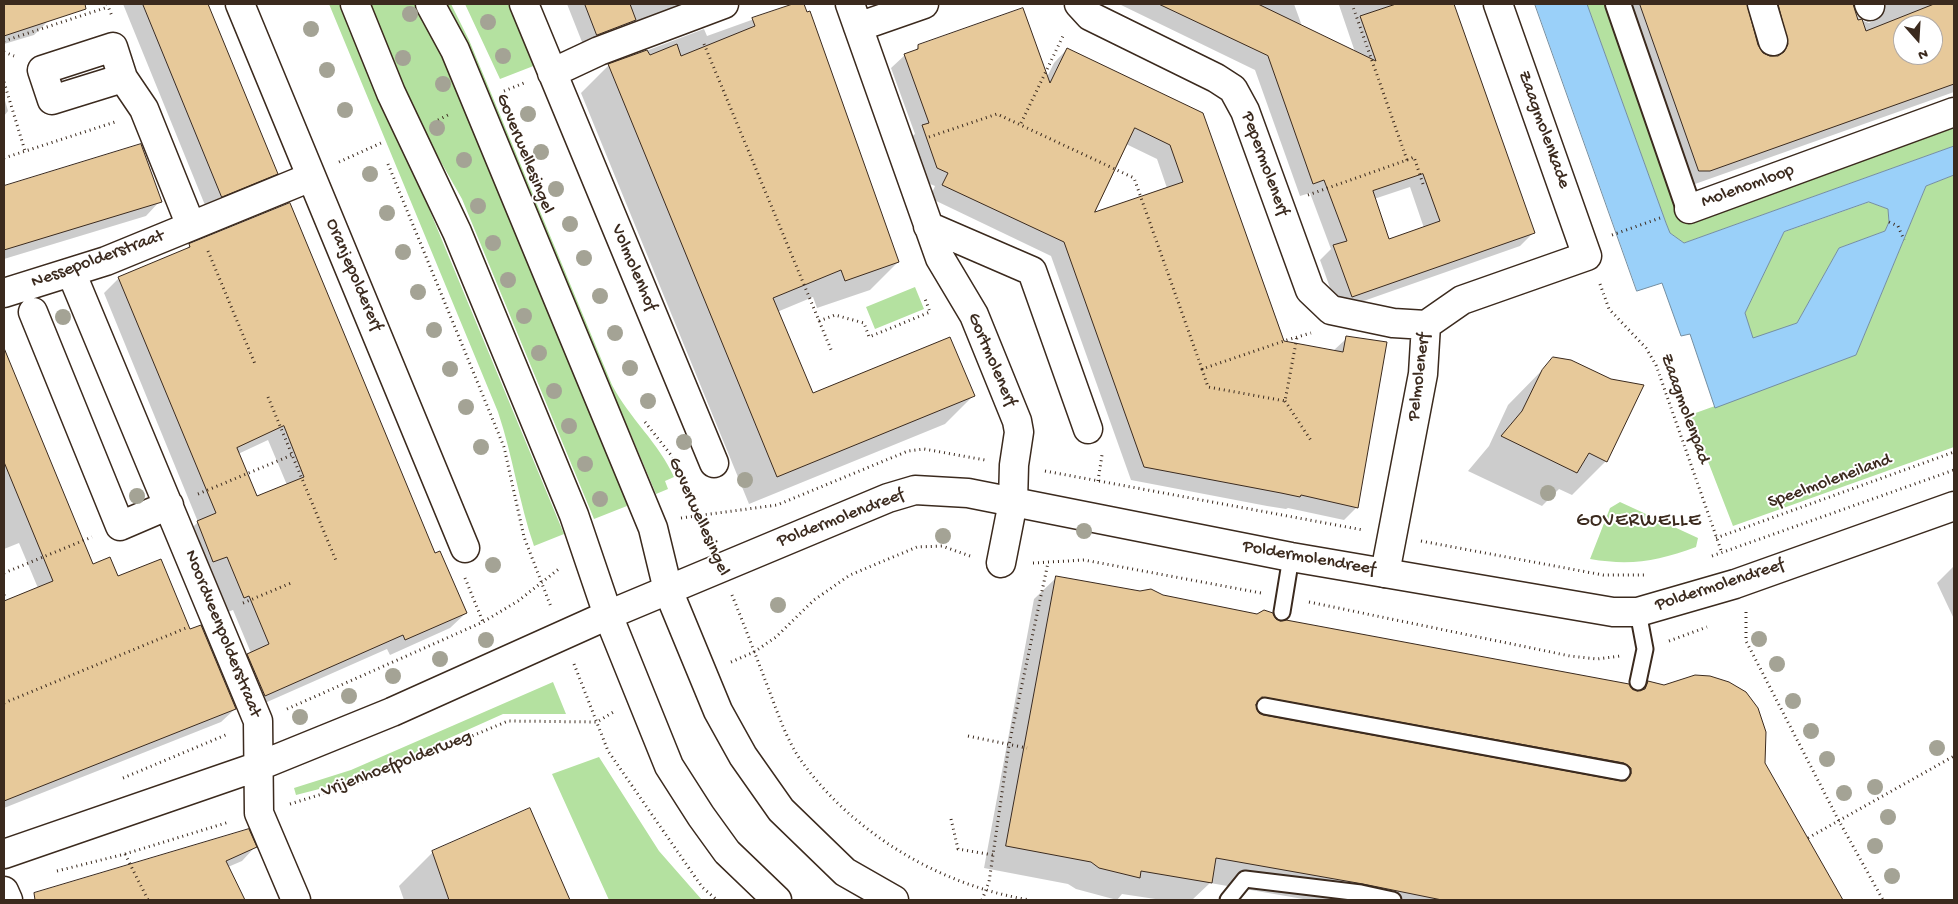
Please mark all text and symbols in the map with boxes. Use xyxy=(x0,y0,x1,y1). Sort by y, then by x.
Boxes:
north arrow xyxy=(1893,15,1943,65)
text: N xyxy=(1916,44,1930,63)
street label: Zaagmolenkade xyxy=(1512,68,1574,192)
street label: Goverwellesingel xyxy=(490,91,558,217)
street label: Pepermolenerf xyxy=(1235,109,1293,219)
street label: Molenomloop xyxy=(1699,160,1797,214)
street label: Oranjepoldererf xyxy=(320,216,386,334)
street label: Volmolenhof xyxy=(605,222,661,314)
street label: Nessepolderstraat xyxy=(29,226,167,294)
street label: Gortmolenerf xyxy=(962,310,1020,410)
street label: Pelmolenerf xyxy=(1404,332,1436,422)
street label: Zaagmolenpad xyxy=(1654,351,1714,467)
street label: Speelmoleneiland xyxy=(1765,450,1895,514)
street label: Goverwellesingel xyxy=(662,454,734,580)
street label: Poldermolendreef xyxy=(774,485,908,553)
district label: GOVERWELLE xyxy=(1575,510,1703,534)
street label: Poldermolendreef xyxy=(1241,537,1377,581)
street label: Noordveenpolderstraat xyxy=(179,547,265,721)
street label: Poldermolendreef xyxy=(1653,555,1787,617)
street label: Vrijenhoefpolderweg xyxy=(319,726,475,804)

